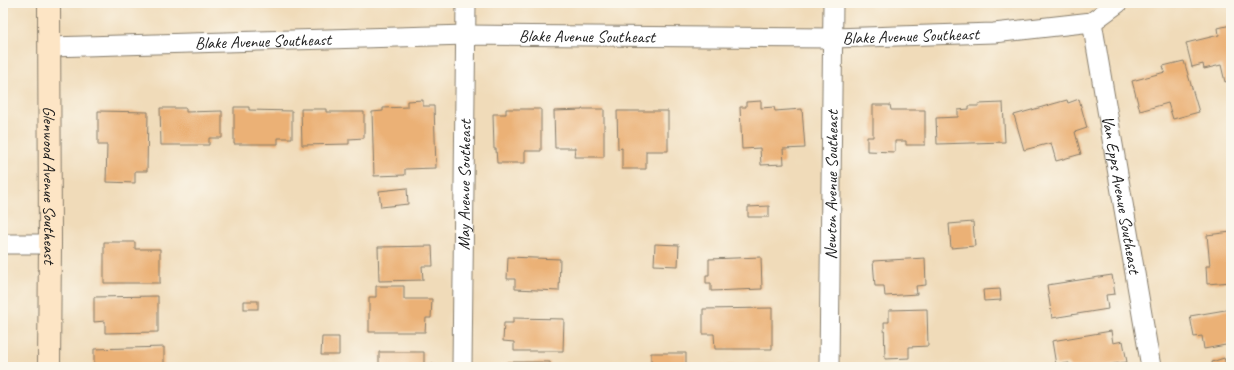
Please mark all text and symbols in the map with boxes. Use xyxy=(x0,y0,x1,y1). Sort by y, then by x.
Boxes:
street label: Blake Avenue Southeast xyxy=(842,23,982,48)
street label: Blake Avenue Southeast xyxy=(519,25,657,47)
street label: Blake Avenue Southeast xyxy=(195,28,334,53)
street label: Glenwood Avenue Southeast xyxy=(39,106,61,266)
street label: Newton Avenue Southeast xyxy=(820,108,842,260)
street label: Van Epps Avenue Southeast xyxy=(1098,114,1146,277)
street label: May Avenue Southeast xyxy=(453,117,475,250)

